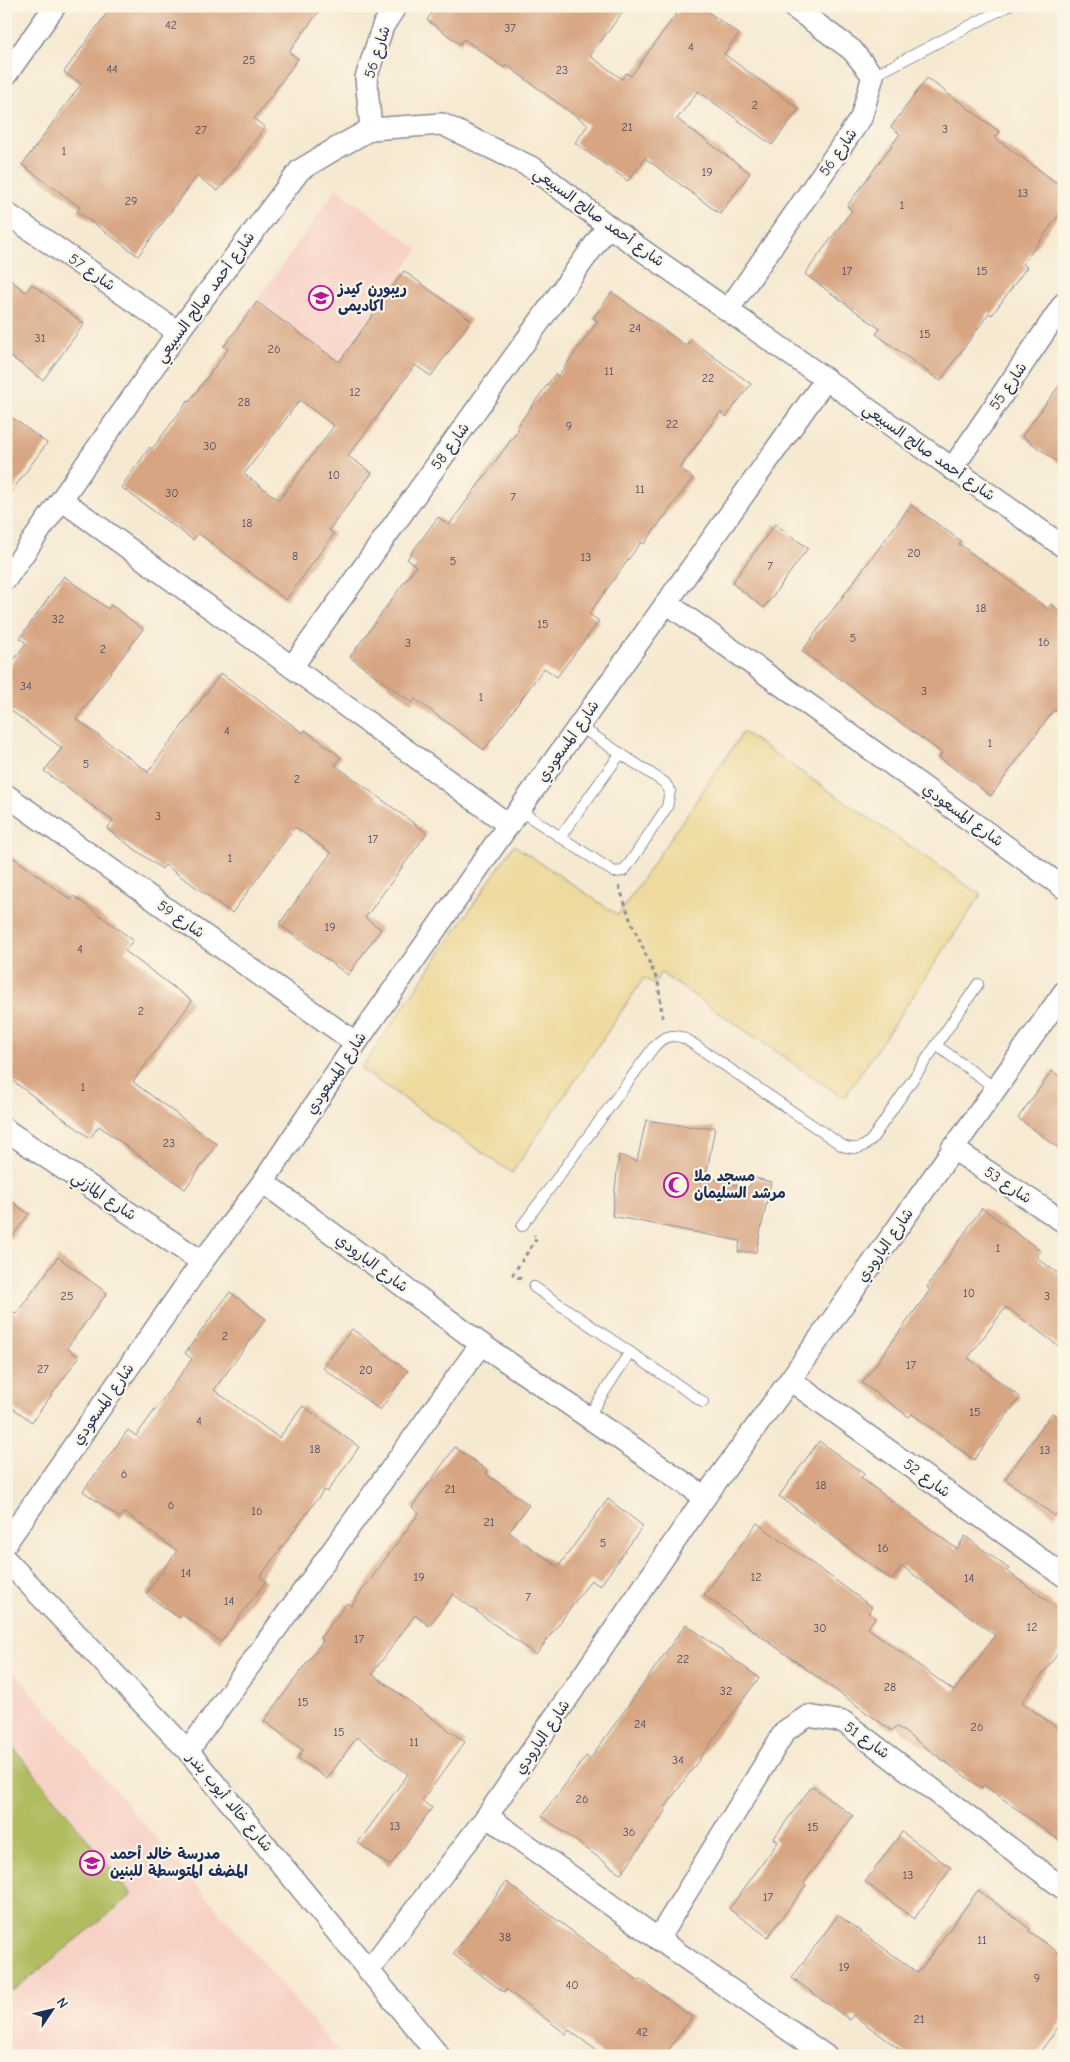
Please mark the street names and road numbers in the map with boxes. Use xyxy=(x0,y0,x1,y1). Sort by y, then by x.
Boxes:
street label: شارع 56 xyxy=(360,24,395,81)
street label: شارع 56 xyxy=(815,125,862,180)
street label: شارع أحمد صالح السبيعي xyxy=(528,164,668,274)
street label: شارع أحمد صالح السبيعي xyxy=(152,228,262,368)
street label: شارع 57 xyxy=(65,250,119,295)
street label: شارع 55 xyxy=(986,359,1031,414)
street label: شارع أحمد صالح السبيعي xyxy=(857,400,998,508)
street label: شارع 58 xyxy=(427,419,474,473)
street label: شارع المسعودي xyxy=(533,697,604,786)
street label: شارع المسعودي xyxy=(918,780,1007,852)
street label: شارع 59 xyxy=(153,896,208,943)
street label: شارع المسعودي xyxy=(302,1028,372,1119)
street label: شارع 53 xyxy=(980,1163,1035,1208)
street label: شارع المازني xyxy=(66,1168,140,1227)
street label: شارع البارودي xyxy=(853,1205,919,1286)
street label: شارع البارودي xyxy=(331,1230,412,1298)
street label: شارع المسعودي xyxy=(68,1360,139,1449)
street label: شارع 52 xyxy=(899,1455,954,1502)
street label: شارع البارودي xyxy=(511,1696,575,1779)
street label: شارع 51 xyxy=(840,1718,893,1763)
street label: شارع خالد أيوب بندر xyxy=(182,1748,277,1856)

